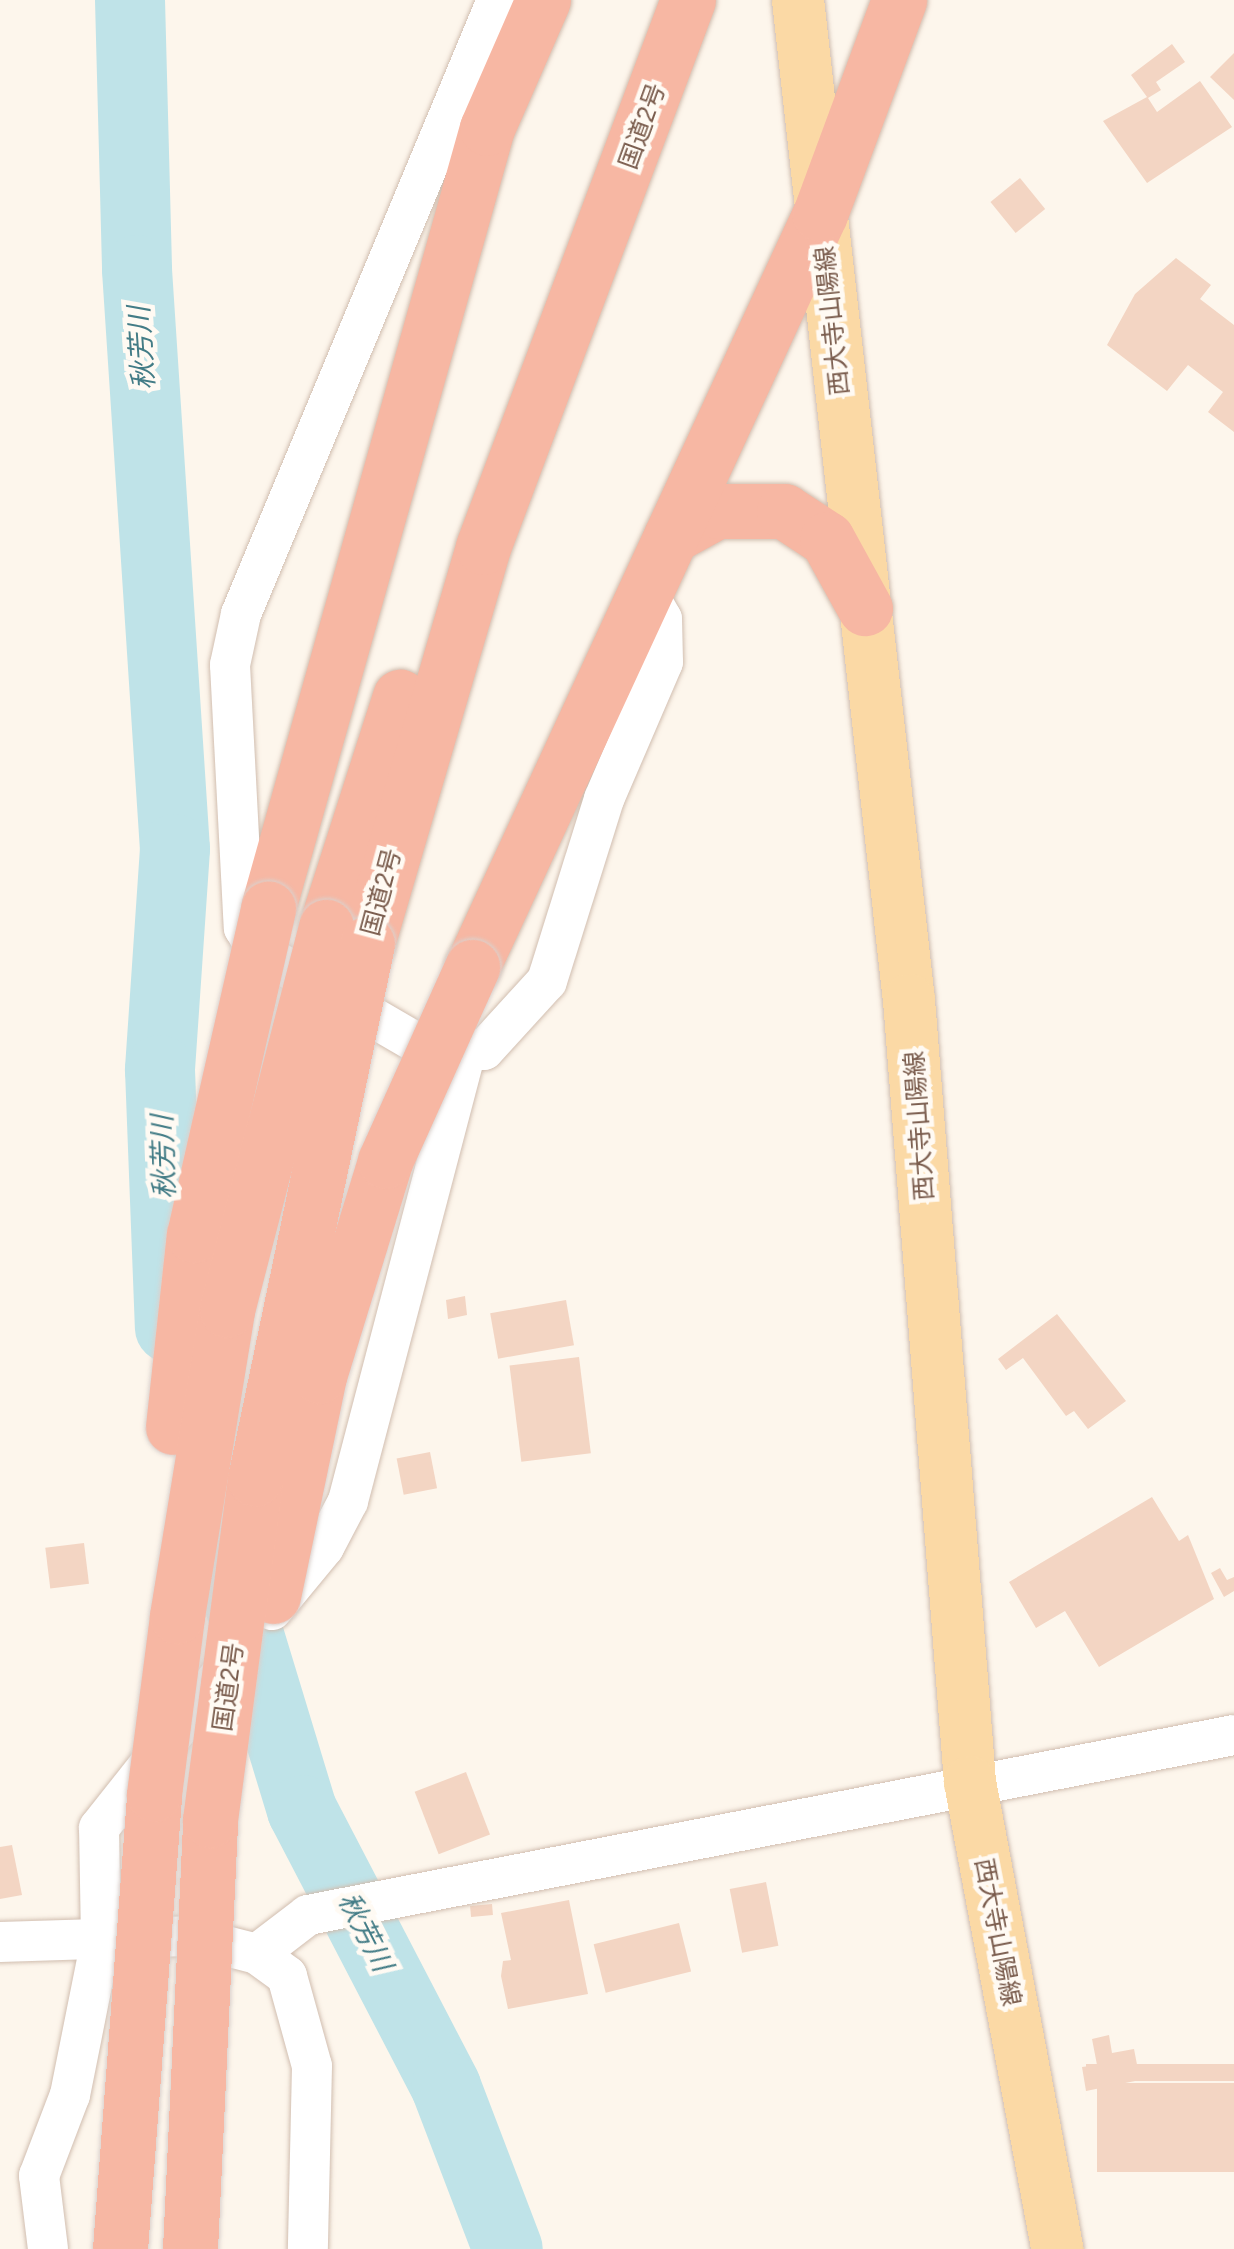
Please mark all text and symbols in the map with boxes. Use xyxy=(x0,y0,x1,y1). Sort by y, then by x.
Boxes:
street label: 国道2号 xyxy=(613,79,671,173)
street label: 西大寺山陽線 xyxy=(809,245,855,397)
water label: 秋芳川 xyxy=(122,305,162,391)
street label: 国道2号 xyxy=(355,845,407,939)
street label: 西大寺山陽線 xyxy=(899,1050,939,1202)
water label: 秋芳川 xyxy=(146,1114,182,1200)
street label: 国道2号 xyxy=(207,1641,249,1733)
street label: 西大寺山陽線 xyxy=(969,1856,1027,2008)
water label: 秋芳川 xyxy=(331,1887,399,1977)

